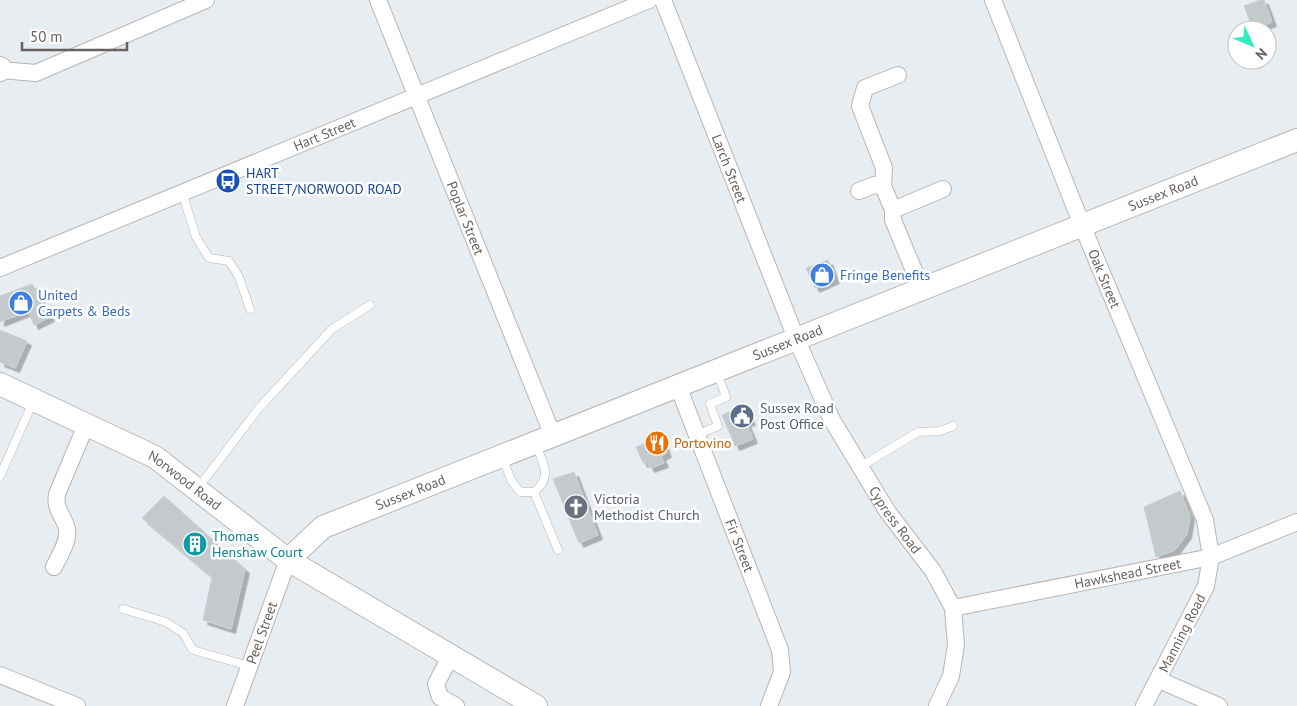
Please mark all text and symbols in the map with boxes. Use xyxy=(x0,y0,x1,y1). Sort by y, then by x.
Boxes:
scale bar xyxy=(22,20,128,52)
north arrow xyxy=(1227,20,1277,70)
text: 50 m xyxy=(30,27,63,46)
text: N xyxy=(1252,44,1271,64)
street label: Hart Street xyxy=(291,113,359,155)
street label: Larch Street xyxy=(708,132,751,206)
place label: HART STREET/NORWOOD ROAD xyxy=(246,164,402,198)
bus stop icon: HART STREET/NORWOOD ROAD xyxy=(215,168,241,194)
street label: Sussex Road xyxy=(1125,171,1201,215)
street label: Poplar Street xyxy=(443,179,488,258)
street label: Oak Street xyxy=(1084,246,1125,311)
shop icon: Fringe Benefits xyxy=(809,262,835,288)
place label: Fringe Benefits xyxy=(840,266,930,284)
place label: United Carpets & Beds xyxy=(38,286,130,320)
shop icon: United Carpets & Beds xyxy=(8,290,34,316)
street label: Sussex Road xyxy=(750,320,825,364)
place label: Sussex Road Post Office xyxy=(760,399,834,433)
public building icon: Sussex Road Post Office xyxy=(729,403,755,429)
restaurant icon: Portovino xyxy=(644,430,670,456)
place label: Portovino xyxy=(674,434,732,452)
street label: Norwood Road xyxy=(145,446,225,514)
street label: Sussex Road xyxy=(373,470,448,514)
street label: Cypress Road xyxy=(865,483,925,557)
place label: Victoria Methodist Church xyxy=(593,490,700,524)
church icon: Victoria Methodist Church xyxy=(563,494,589,520)
street label: Fir Street xyxy=(721,516,758,575)
place label: Thomas Henshaw Court xyxy=(212,527,303,561)
building icon: Thomas Henshaw Court xyxy=(182,531,208,557)
street label: Hawkshead Street xyxy=(1073,554,1183,593)
street label: Manning Road xyxy=(1155,591,1209,675)
street label: Peel Street xyxy=(242,599,281,666)

